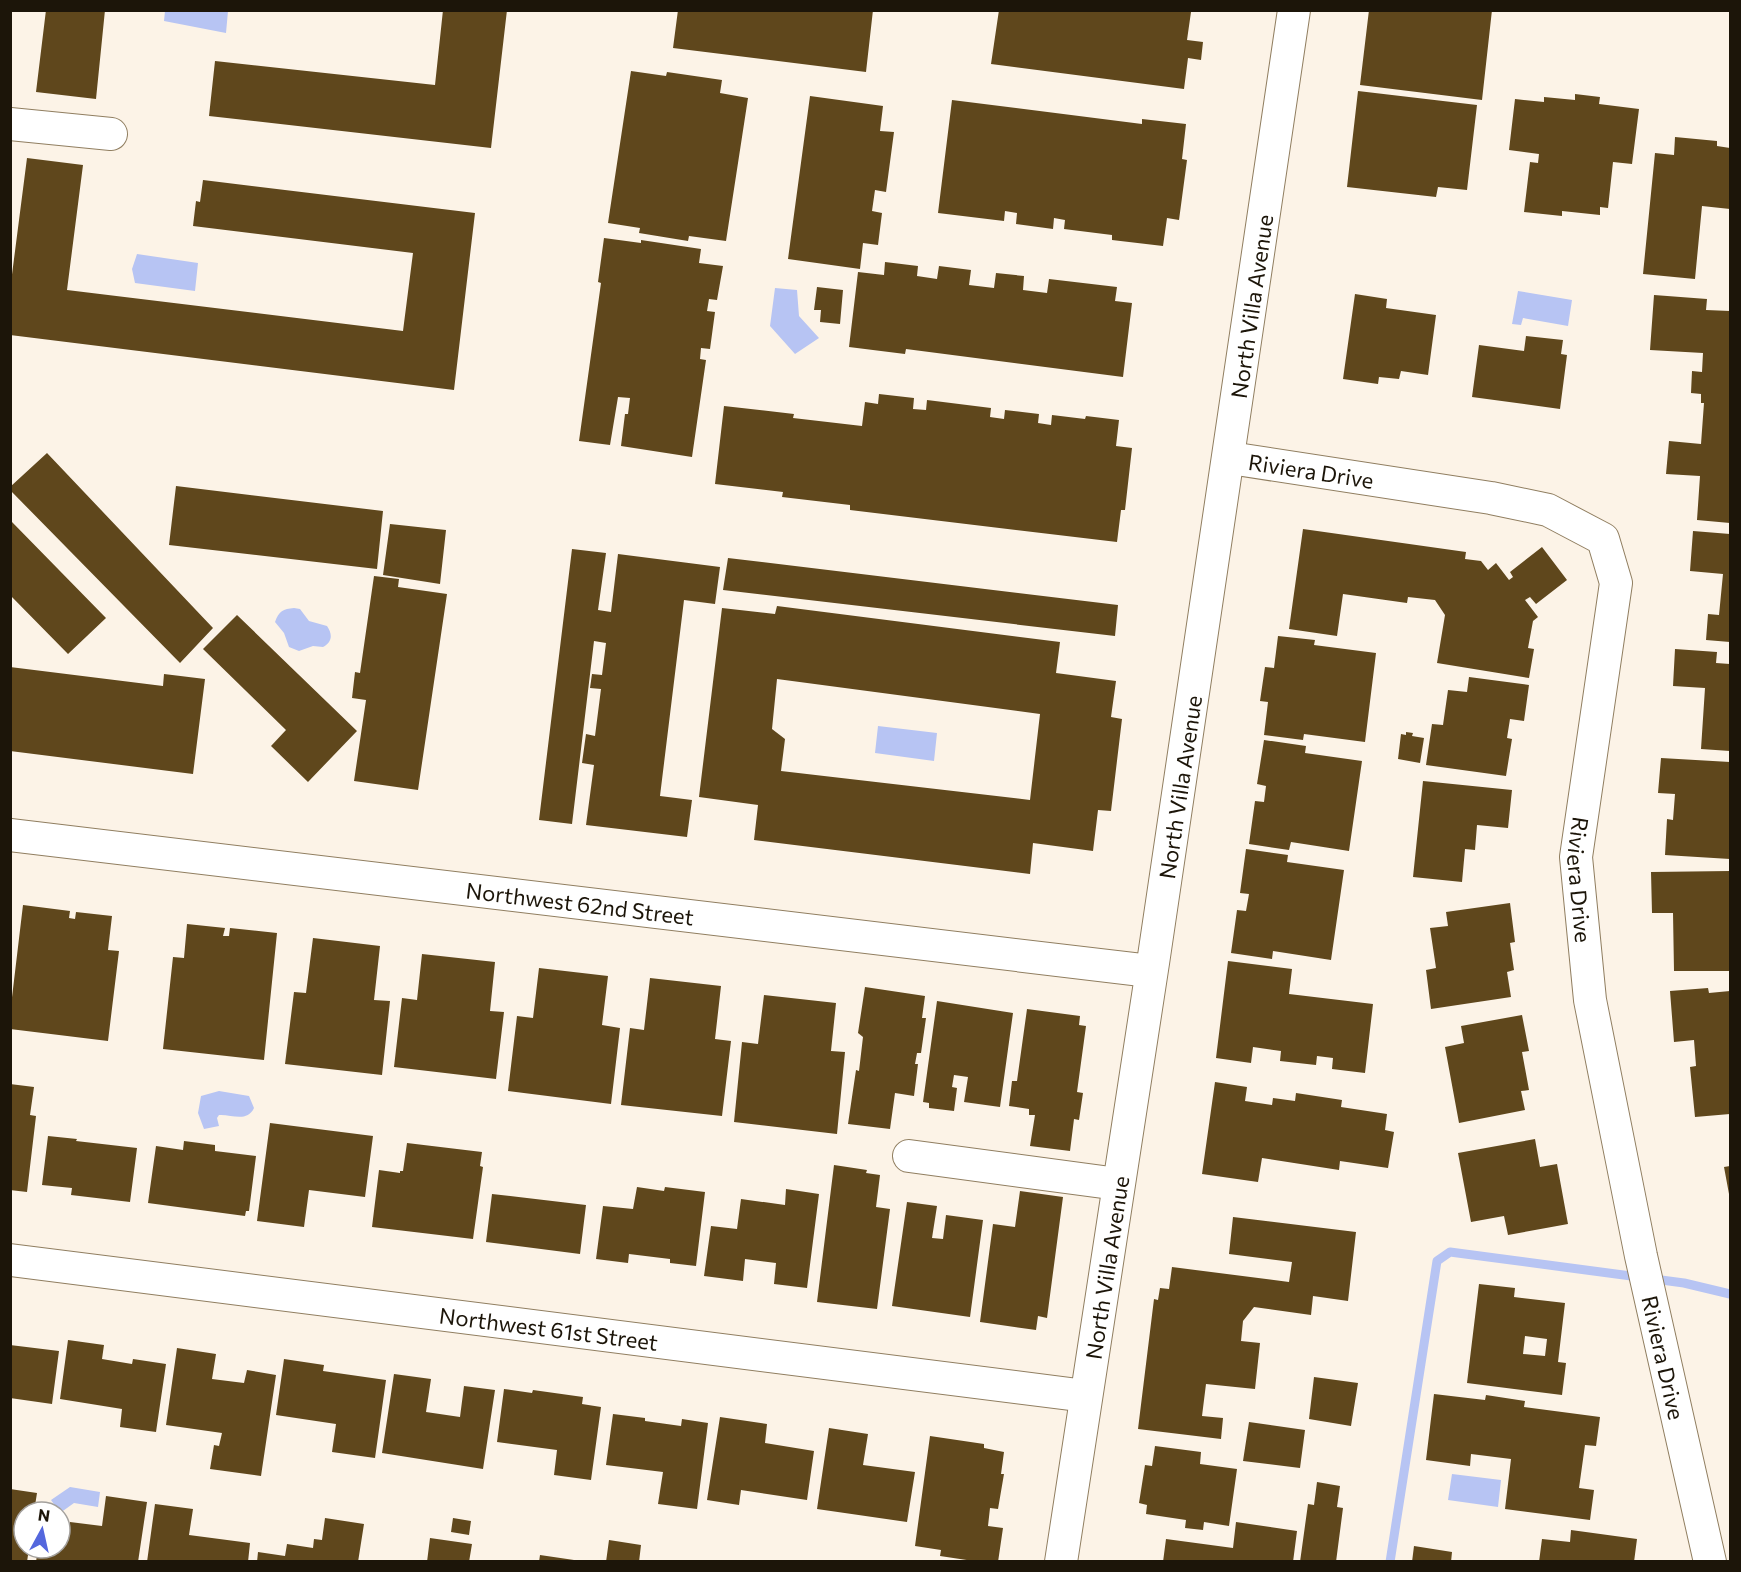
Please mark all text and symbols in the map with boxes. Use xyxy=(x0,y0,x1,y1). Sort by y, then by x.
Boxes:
street label: North Villa Avenue xyxy=(1224,213,1278,400)
street label: Riviera Drive xyxy=(1247,447,1376,493)
street label: North Villa Avenue xyxy=(1152,693,1207,881)
street label: Riviera Drive xyxy=(1562,815,1598,944)
street label: Northwest 62nd Street xyxy=(465,876,695,930)
street label: North Villa Avenue xyxy=(1079,1174,1134,1361)
street label: Riviera Drive xyxy=(1637,1293,1691,1422)
street label: Northwest 61st Street xyxy=(438,1301,660,1355)
north arrow xyxy=(12,1500,72,1560)
text: N xyxy=(37,1504,51,1525)

